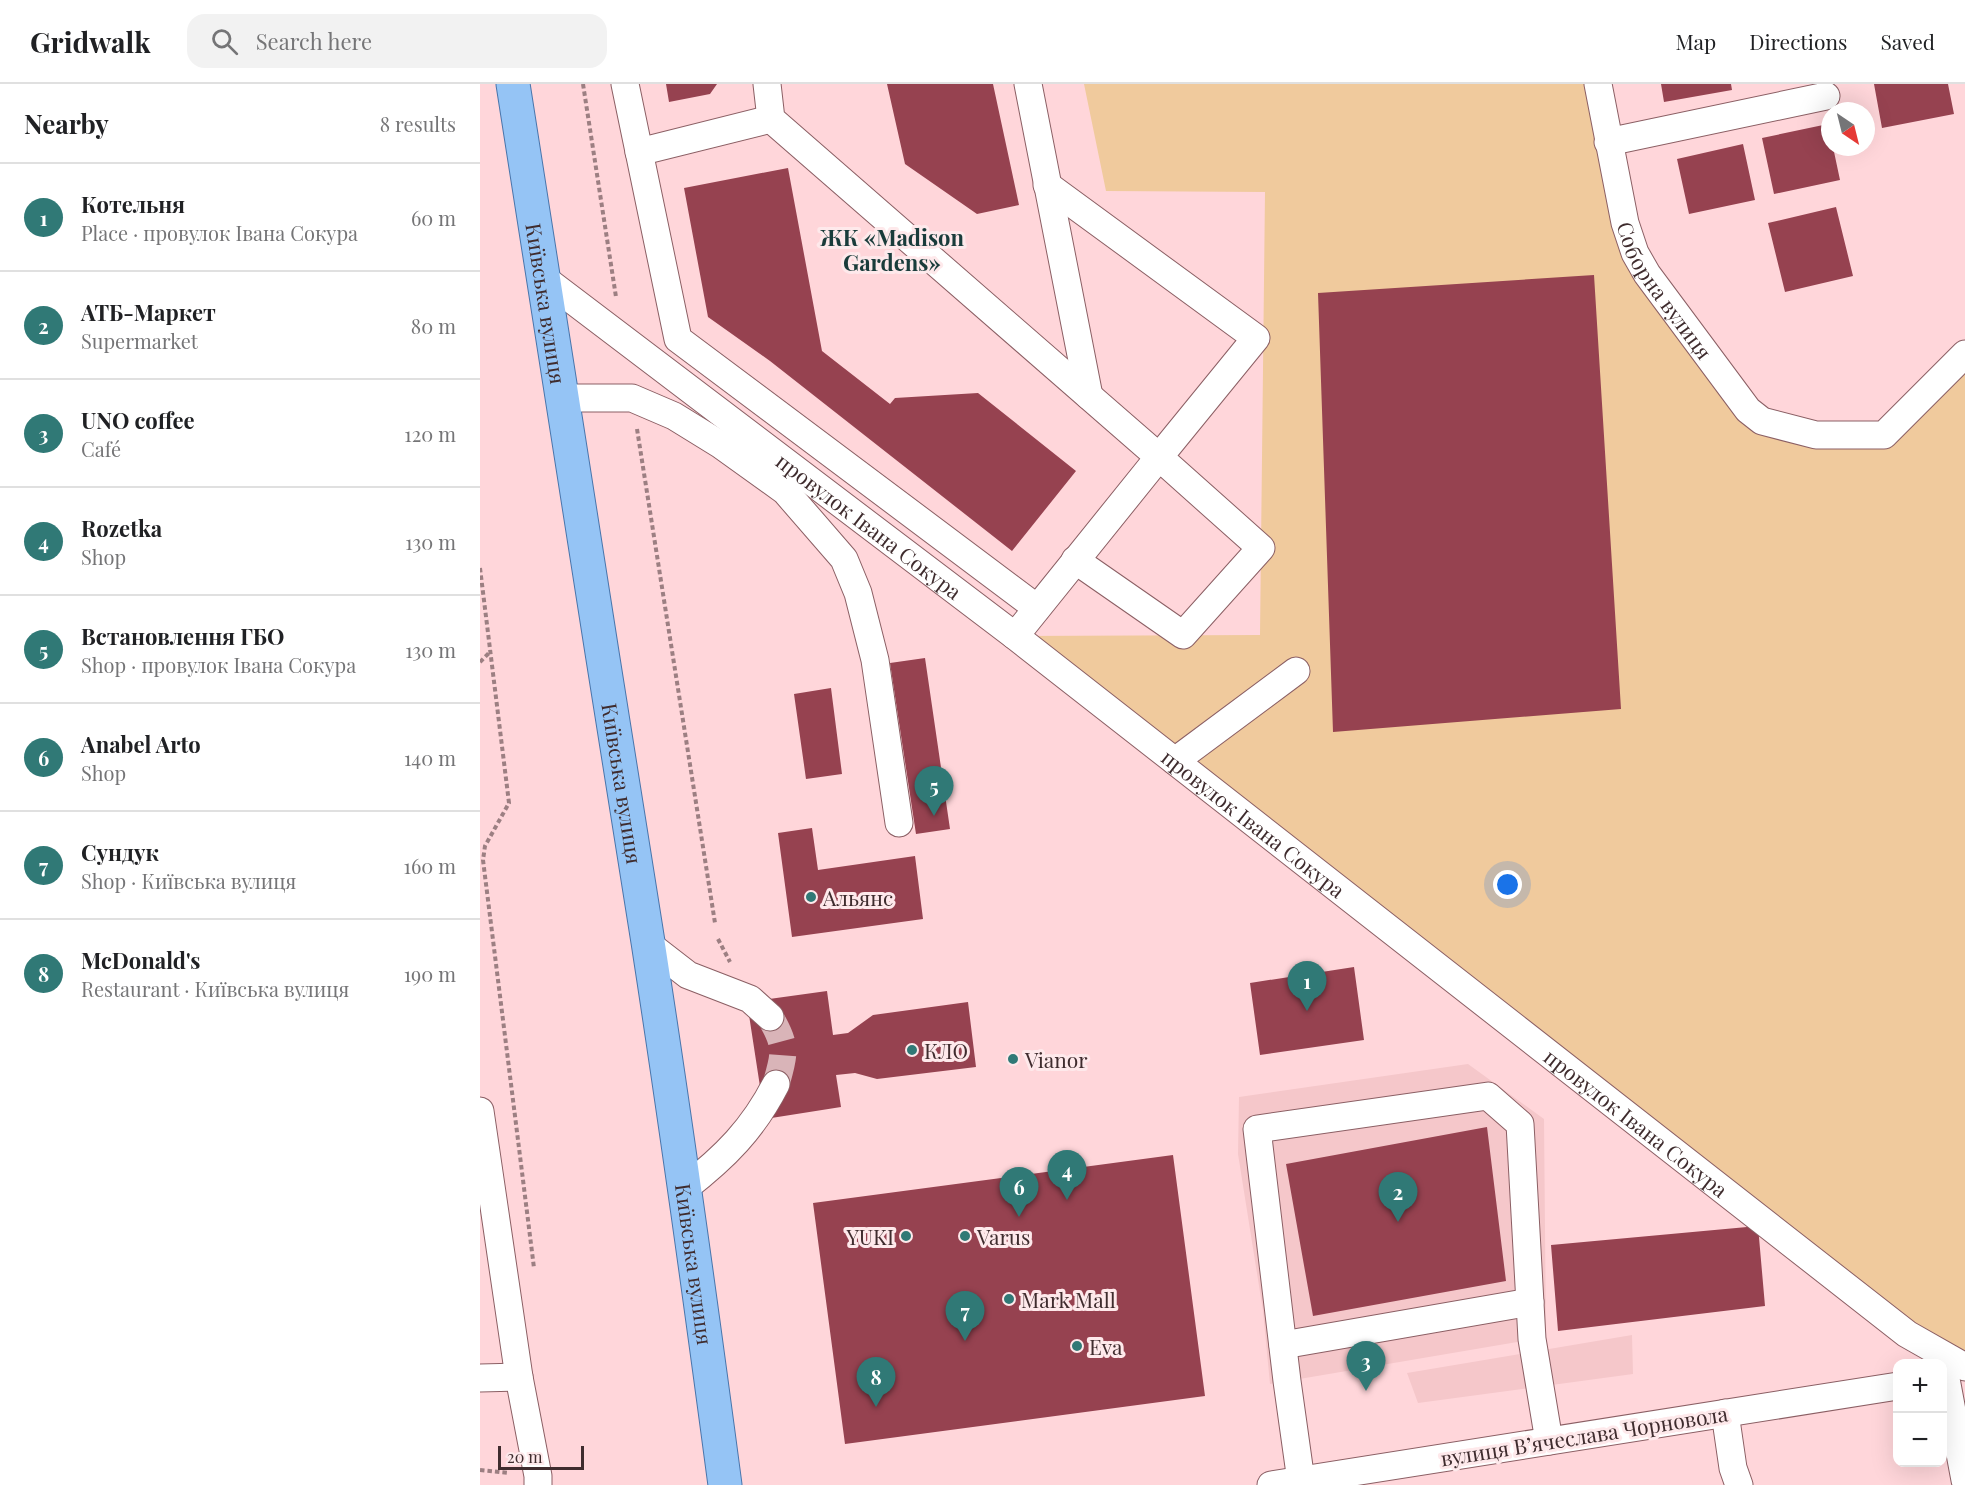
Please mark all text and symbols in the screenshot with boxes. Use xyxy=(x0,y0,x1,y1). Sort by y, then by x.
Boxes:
search box xyxy=(187,14,607,68)
text: Gridwalk xyxy=(30,23,151,60)
icon: search xyxy=(208,25,241,58)
text: Search here xyxy=(256,26,372,56)
text: Map xyxy=(1675,27,1716,55)
text: Directions xyxy=(1749,27,1847,55)
text: Saved xyxy=(1880,27,1935,55)
north arrow xyxy=(1821,102,1875,156)
text: Nearby xyxy=(24,106,109,141)
text: 8 results xyxy=(380,110,456,137)
text: Котельня xyxy=(81,189,185,219)
text: 1 xyxy=(40,204,47,231)
text: 60 m xyxy=(411,204,456,231)
street label: Соборна вулиця xyxy=(1611,218,1719,364)
text: Place · провулок Івана Сокура xyxy=(81,219,358,246)
street label: Київська вулиця xyxy=(520,221,573,386)
district label: ЖК «Madison Gardens» xyxy=(819,222,964,277)
text: АТБ-Маркет xyxy=(81,297,216,327)
text: 2 xyxy=(38,312,49,339)
text: 80 m xyxy=(411,312,456,339)
text: Supermarket xyxy=(81,327,198,354)
text: UNO coffee xyxy=(81,405,195,435)
text: 3 xyxy=(39,420,48,447)
text: 120 m xyxy=(404,420,456,447)
text: Café xyxy=(81,435,121,462)
street label: провулок Івана Сокура xyxy=(771,446,968,605)
text: Rozetka xyxy=(81,513,162,543)
text: 4 xyxy=(38,528,49,555)
text: 130 m xyxy=(405,528,456,555)
text: Shop xyxy=(81,543,126,570)
text: Встановлення ГБО xyxy=(81,621,284,651)
text: 5 xyxy=(39,636,48,663)
text: 130 m xyxy=(405,636,456,663)
text: Shop · провулок Івана Сокура xyxy=(81,651,356,678)
street label: Київська вулиця xyxy=(596,701,649,866)
text: Anabel Arto xyxy=(81,729,201,759)
street label: провулок Івана Сокура xyxy=(1156,742,1352,904)
text: 6 xyxy=(38,744,49,771)
text: 140 m xyxy=(404,744,456,771)
text: Shop xyxy=(81,759,126,786)
pin: 5 xyxy=(914,766,954,816)
text: Сундук xyxy=(81,837,159,867)
text: 7 xyxy=(39,852,48,879)
text: 160 m xyxy=(404,852,456,879)
text: Shop · Київська вулиця xyxy=(81,867,296,894)
your location xyxy=(1493,870,1522,899)
place label: Альянс xyxy=(822,883,893,911)
marker: Альянс xyxy=(804,890,818,904)
text: McDonald's xyxy=(81,945,200,975)
text: 8 xyxy=(38,960,49,987)
text: 190 m xyxy=(404,960,456,987)
pin: 1 xyxy=(1288,962,1326,1011)
text: Restaurant · Київська вулиця xyxy=(81,975,349,1002)
place label: КЛО xyxy=(924,1036,968,1064)
street label: провулок Івана Сокура xyxy=(1539,1042,1734,1203)
marker: КЛО xyxy=(905,1043,919,1057)
place label: Vianor xyxy=(1024,1045,1088,1073)
marker: Vianor xyxy=(1006,1052,1020,1066)
pin: 4 xyxy=(1048,1150,1086,1200)
pin: 6 xyxy=(1000,1168,1038,1217)
pin: 2 xyxy=(1378,1172,1418,1222)
street label: Київська вулиця xyxy=(670,1181,720,1347)
place label: YUKI xyxy=(845,1222,894,1250)
place label: Varus xyxy=(976,1222,1030,1250)
marker: YUKI xyxy=(899,1229,913,1243)
marker: Varus xyxy=(958,1229,972,1243)
place label: Mark Mall xyxy=(1021,1285,1116,1313)
pin: 7 xyxy=(946,1292,984,1341)
marker: Mark Mall xyxy=(1002,1292,1016,1306)
place label: Eva xyxy=(1089,1332,1123,1360)
marker: Eva xyxy=(1070,1339,1084,1353)
pin: 3 xyxy=(1346,1342,1386,1391)
pin: 8 xyxy=(856,1358,896,1407)
map controls xyxy=(1893,1359,1947,1467)
button: + xyxy=(1893,1359,1947,1413)
street label: вулиця Вʼячеслава Чорновола xyxy=(1438,1398,1730,1472)
button: − xyxy=(1893,1413,1947,1467)
scale bar xyxy=(498,1443,584,1470)
text: 20 m xyxy=(507,1446,542,1467)

